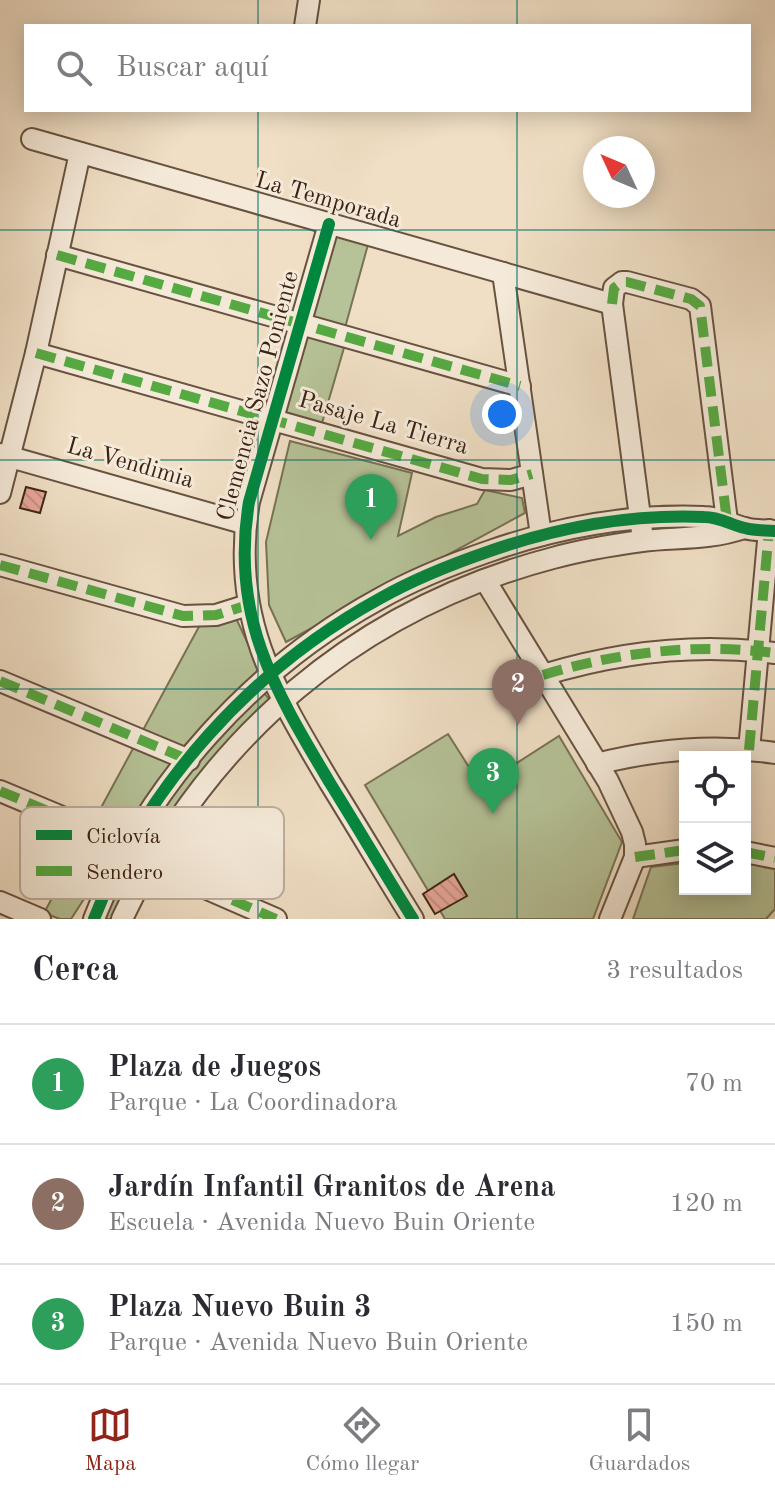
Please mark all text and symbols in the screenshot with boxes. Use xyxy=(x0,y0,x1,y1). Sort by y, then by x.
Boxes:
search box xyxy=(24,24,751,112)
icon: search xyxy=(52,46,96,90)
text: Buscar aquí xyxy=(116,53,268,83)
north arrow xyxy=(583,136,655,208)
street label: La Temporada xyxy=(252,169,404,233)
street label: Clemencia Sazo Poniente xyxy=(214,268,304,524)
street label: Pasaje La Tierra xyxy=(295,388,471,460)
your location xyxy=(482,394,522,434)
street label: La Vendimia xyxy=(64,434,197,494)
pin: 1 xyxy=(345,474,397,540)
pin: 2 xyxy=(492,659,544,725)
pin: 3 xyxy=(467,748,519,814)
map controls xyxy=(679,751,751,895)
button: locate xyxy=(679,751,751,823)
legend xyxy=(20,807,284,899)
button: layers xyxy=(679,823,751,895)
text: Ciclovía xyxy=(86,826,161,848)
text: Sendero xyxy=(86,862,163,884)
text: Cerca xyxy=(32,954,118,988)
text: 3 resultados xyxy=(606,958,743,984)
text: Plaza de Juegos xyxy=(108,1053,321,1083)
text: 1 xyxy=(50,1071,66,1097)
text: 70 m xyxy=(685,1071,743,1097)
text: Parque · La Coordinadora xyxy=(108,1090,398,1116)
text: Jardín Infantil Granitos de Arena xyxy=(108,1173,555,1203)
text: 2 xyxy=(50,1191,66,1217)
text: 120 m xyxy=(670,1191,743,1217)
text: Escuela · Avenida Nuevo Buin Oriente xyxy=(108,1210,535,1236)
text: Plaza Nuevo Buin 3 xyxy=(108,1293,371,1323)
text: 3 xyxy=(50,1311,66,1337)
text: 150 m xyxy=(670,1311,743,1337)
text: Parque · Avenida Nuevo Buin Oriente xyxy=(108,1330,528,1356)
tab: Mapa xyxy=(85,1403,136,1478)
tab: Cómo llegar xyxy=(305,1403,419,1478)
tab: Guardados xyxy=(589,1403,690,1478)

